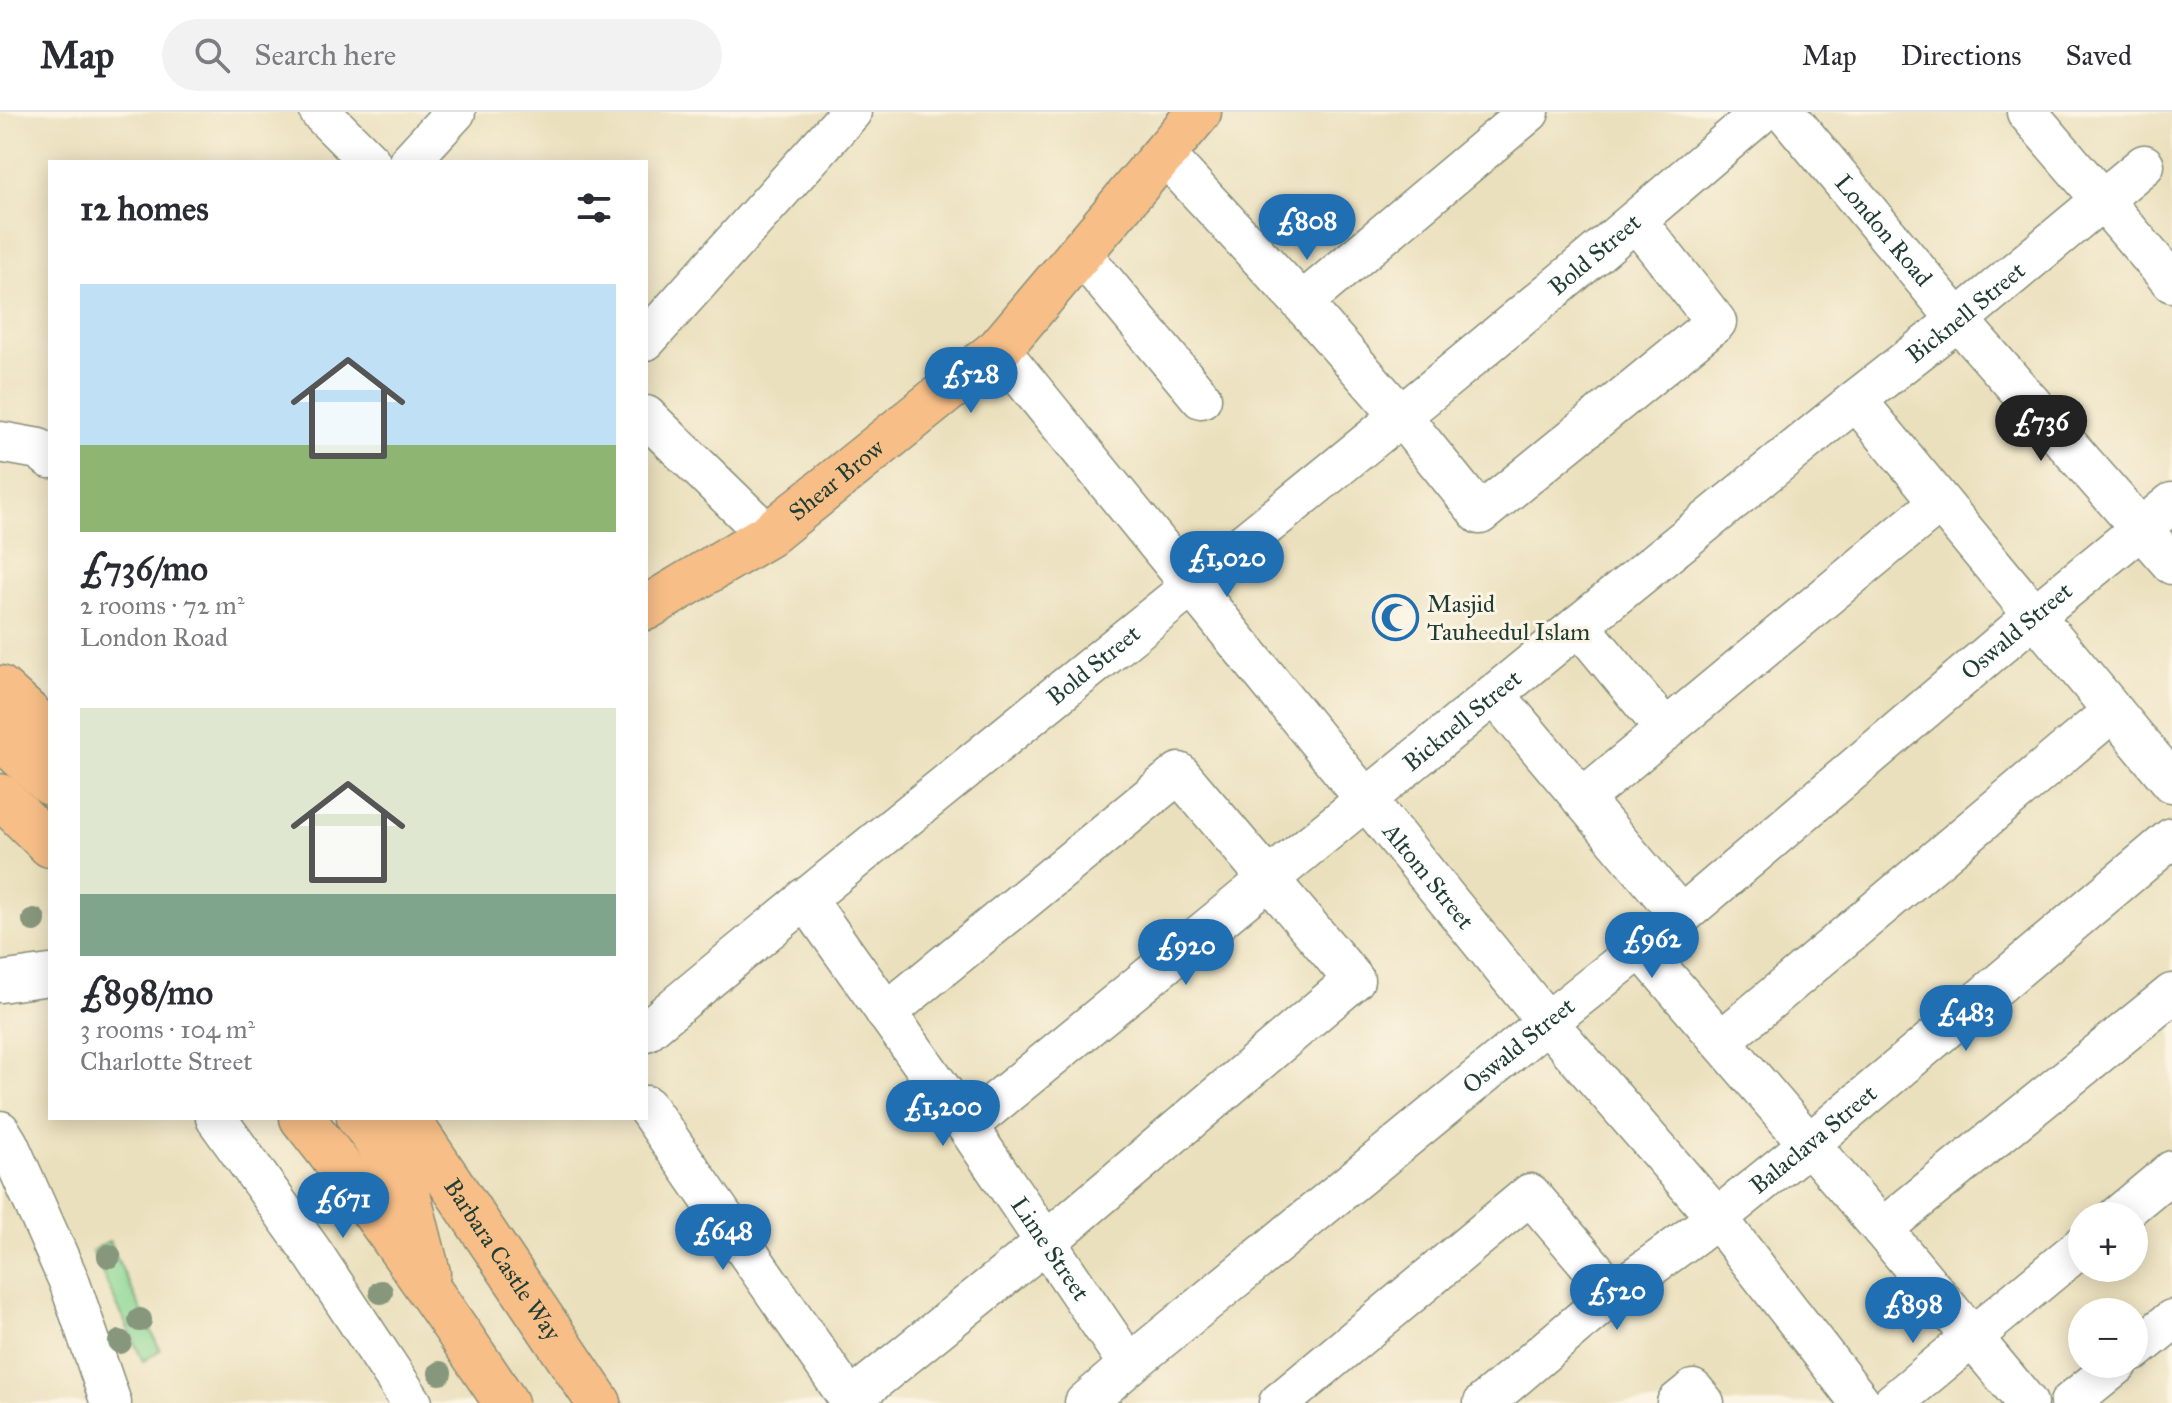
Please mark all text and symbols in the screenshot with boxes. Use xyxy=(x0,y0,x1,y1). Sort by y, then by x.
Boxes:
search box xyxy=(162,19,722,91)
text: Map xyxy=(40,32,114,78)
icon: search xyxy=(190,33,234,77)
text: Search here xyxy=(254,37,396,73)
text: Map xyxy=(1802,38,1857,73)
text: Directions xyxy=(1901,38,2022,73)
text: Saved xyxy=(2066,38,2132,73)
street label: London Road xyxy=(1828,168,1939,293)
icon: filters xyxy=(572,186,616,230)
text: 12 homes xyxy=(80,188,209,229)
pin: £808 xyxy=(1260,194,1354,262)
text: £808 xyxy=(1277,204,1337,236)
street label: Bold Street xyxy=(1543,207,1648,302)
street label: Bicknell Street xyxy=(1900,255,2032,370)
icon: home xyxy=(276,336,420,480)
pin: £528 xyxy=(924,347,1018,415)
text: £528 xyxy=(943,357,999,389)
pin: £736 xyxy=(1994,395,2088,463)
text: £736 xyxy=(2013,405,2069,437)
street label: Shear Brow xyxy=(783,432,891,527)
pin: £1,020 xyxy=(1162,531,1292,599)
text: £1,020 xyxy=(1188,541,1266,573)
text: £736/mo xyxy=(80,548,208,589)
street label: Oswald Street xyxy=(1955,575,2079,686)
text: 2 rooms · 72 m² xyxy=(80,589,244,621)
place label: Masjid Tauheedul Islam xyxy=(1427,589,1590,647)
mosque icon: Masjid Tauheedul Islam xyxy=(1372,594,1420,642)
street label: Bold Street xyxy=(1041,618,1147,712)
text: London Road xyxy=(80,621,228,653)
street label: Bicknell Street xyxy=(1397,663,1528,778)
icon: home xyxy=(276,760,420,904)
street label: Altom Street xyxy=(1376,816,1481,936)
pin: £962 xyxy=(1605,912,1699,980)
pin: £920 xyxy=(1139,919,1233,987)
text: £962 xyxy=(1623,922,1681,954)
text: £920 xyxy=(1156,929,1216,961)
text: £898/mo xyxy=(80,972,213,1013)
pin: £483 xyxy=(1919,985,2013,1053)
street label: Oswald Street xyxy=(1456,991,1581,1100)
text: £483 xyxy=(1938,995,1994,1027)
text: 3 rooms · 104 m² xyxy=(80,1013,255,1045)
text: Charlotte Street xyxy=(80,1045,252,1077)
street label: Balaclava Street xyxy=(1744,1078,1883,1201)
pin: £1,200 xyxy=(878,1080,1008,1148)
text: £1,200 xyxy=(904,1090,982,1122)
pin: £671 xyxy=(296,1172,390,1240)
street label: Barbara Castle Way xyxy=(437,1173,568,1347)
text: £671 xyxy=(315,1182,371,1214)
street label: Lime Street xyxy=(1004,1191,1096,1307)
map controls xyxy=(2068,1202,2148,1378)
button: + xyxy=(2068,1202,2148,1282)
pin: £648 xyxy=(676,1204,770,1272)
text: £648 xyxy=(693,1214,753,1246)
pin: £520 xyxy=(1570,1264,1664,1332)
text: £520 xyxy=(1588,1274,1646,1306)
pin: £898 xyxy=(1866,1277,1960,1345)
text: £898 xyxy=(1883,1287,1943,1319)
button: − xyxy=(2068,1298,2148,1378)

